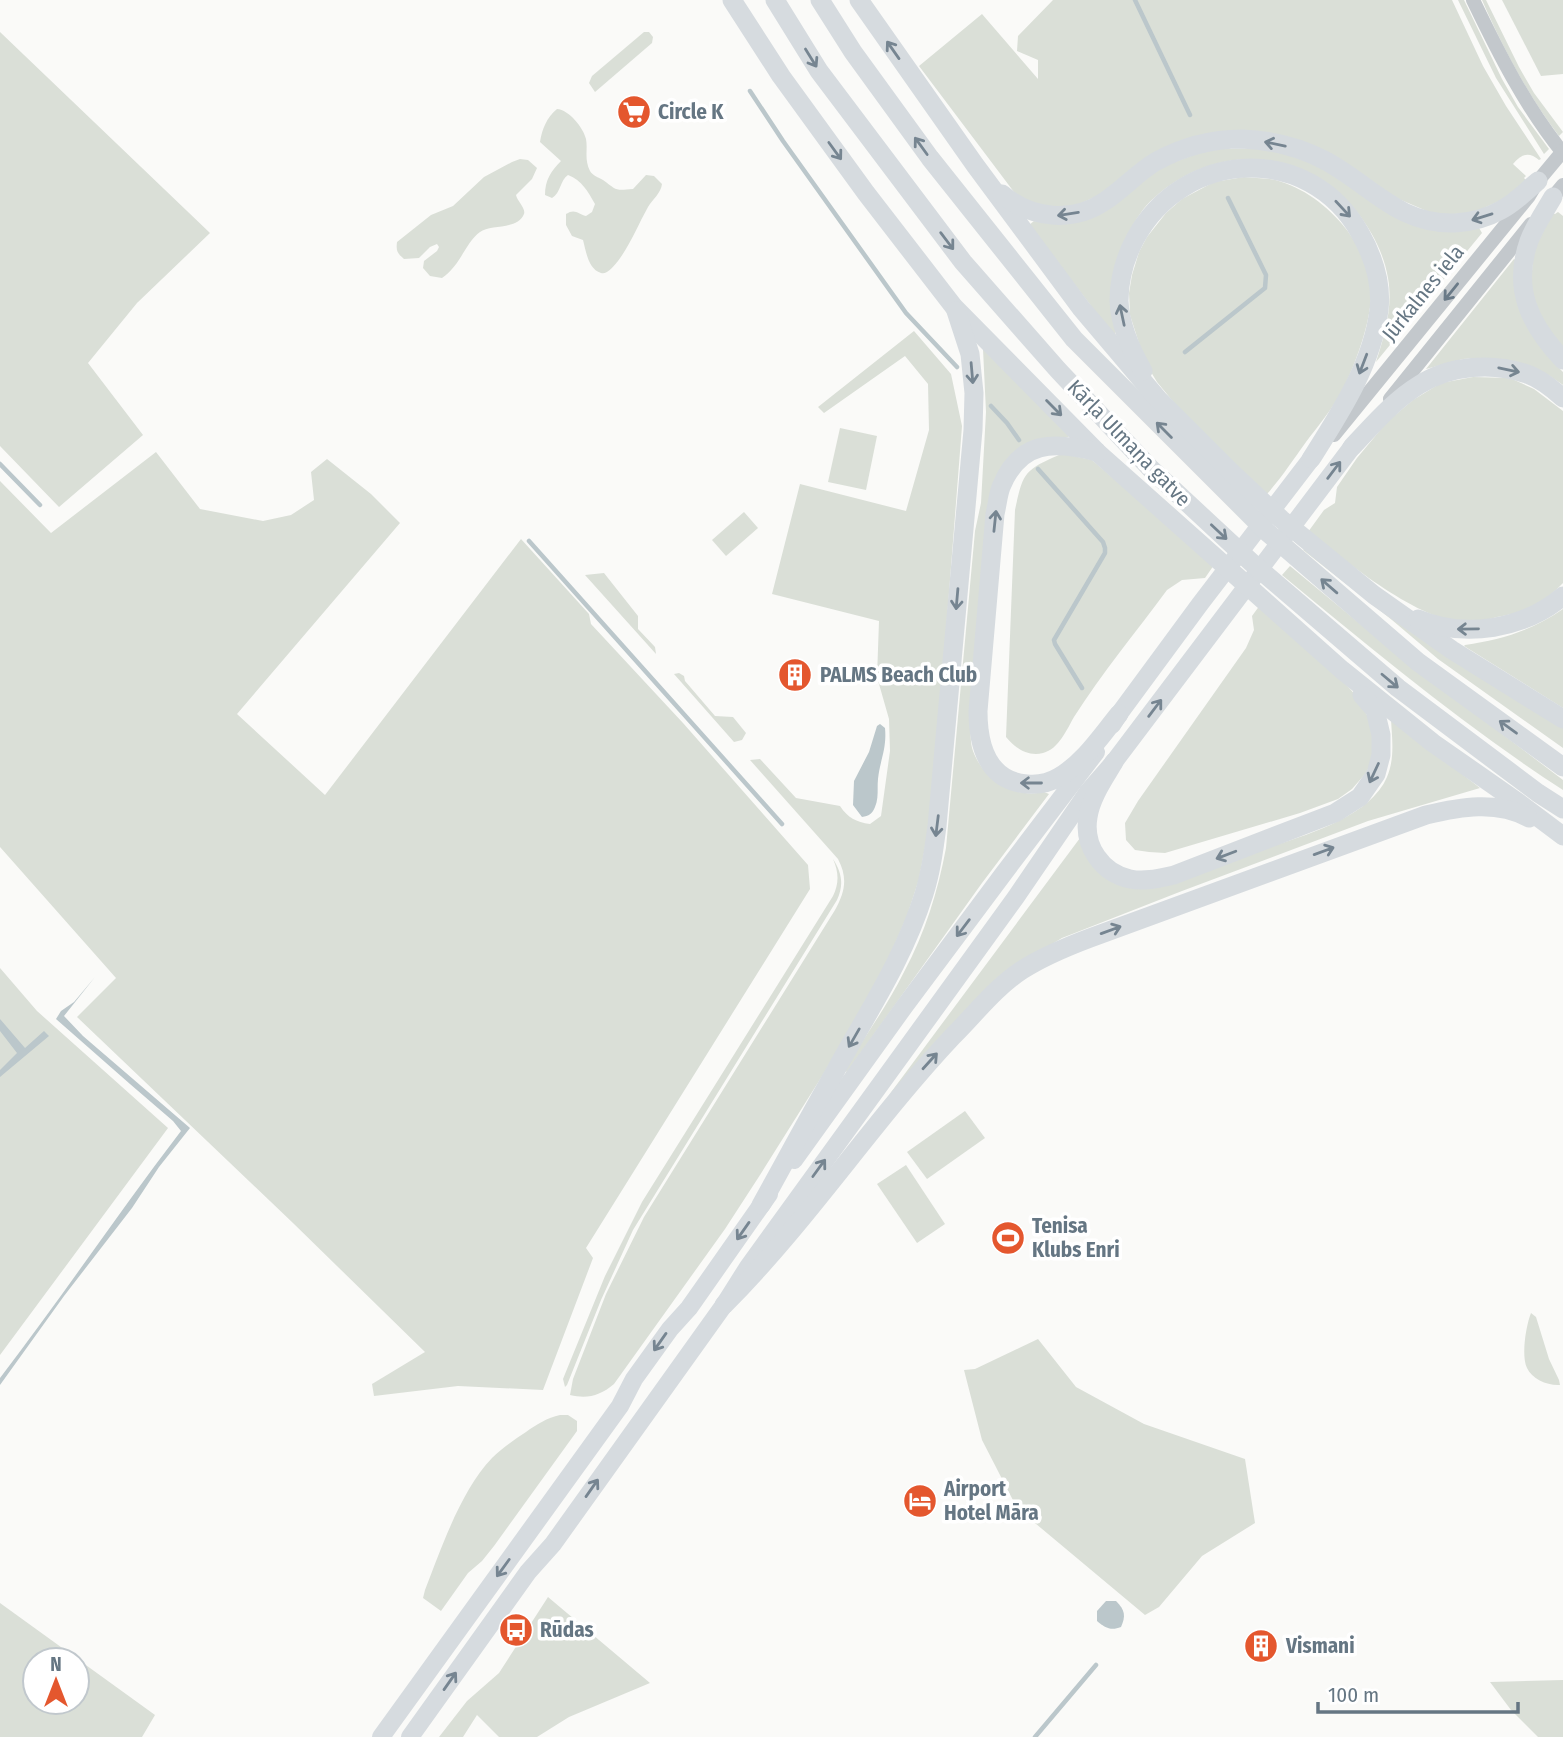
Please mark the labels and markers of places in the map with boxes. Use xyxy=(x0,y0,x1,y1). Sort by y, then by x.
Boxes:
supermarket icon: Circle K xyxy=(615,93,653,131)
place label: Circle K xyxy=(658,99,724,125)
building icon: PALMS Beach Club xyxy=(776,656,814,694)
place label: PALMS Beach Club xyxy=(820,662,977,688)
place label: Tenisa Klubs Enri xyxy=(1032,1213,1120,1263)
sports icon: Tenisa Klubs Enri xyxy=(989,1219,1027,1257)
place label: Airport Hotel Māra xyxy=(943,1476,1039,1526)
hotel icon: Airport Hotel Māra xyxy=(901,1482,939,1520)
bus stop icon: Rūdas xyxy=(497,1611,535,1649)
place label: Rūdas xyxy=(540,1617,594,1643)
building icon: Vismani xyxy=(1242,1627,1280,1665)
place label: Vismani xyxy=(1285,1633,1355,1659)

